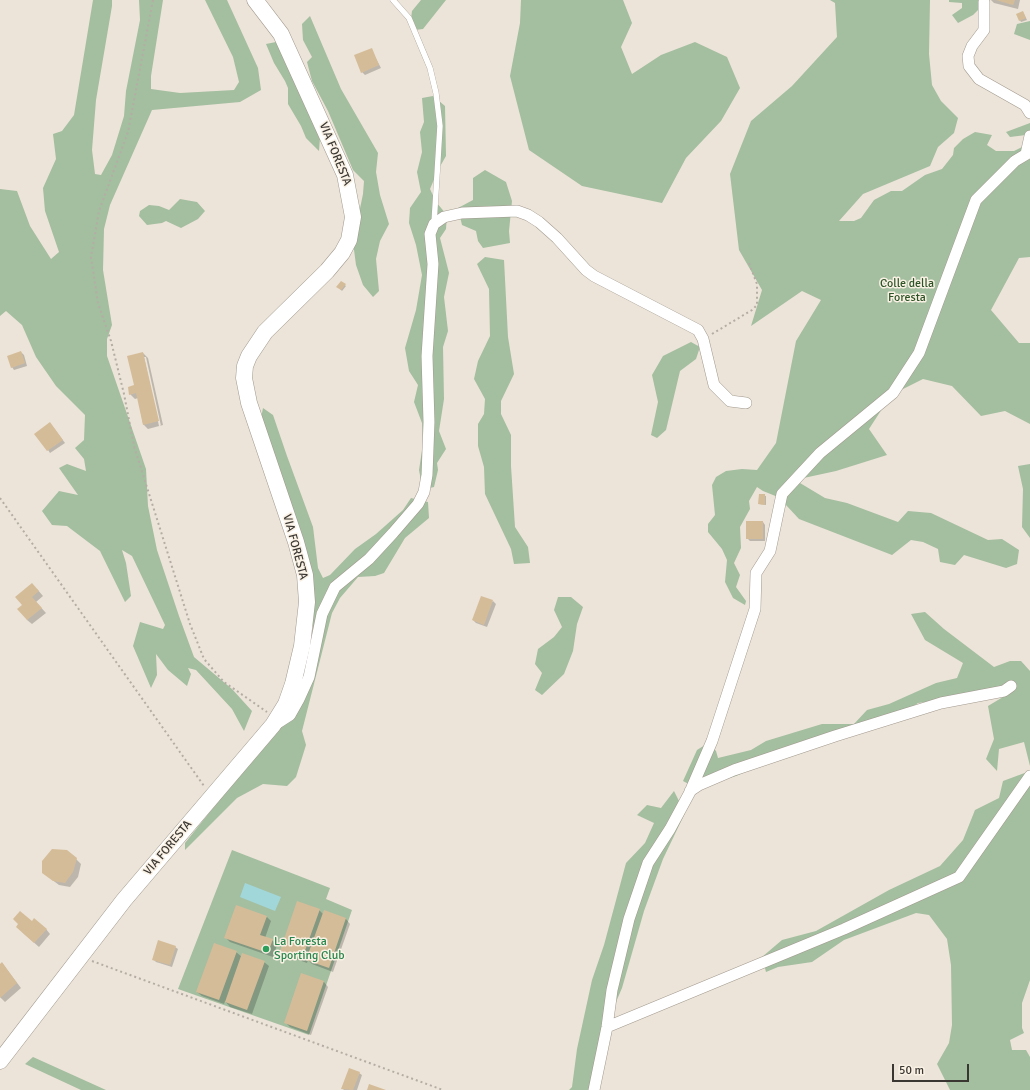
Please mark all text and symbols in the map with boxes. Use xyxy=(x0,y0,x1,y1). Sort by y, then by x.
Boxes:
street label: VIA FORESTA xyxy=(316,120,354,188)
park label: Colle della Foresta xyxy=(880,277,934,305)
street label: VIA FORESTA xyxy=(279,513,311,581)
street label: VIA FORESTA xyxy=(141,818,195,878)
place label: La Foresta Sporting Club xyxy=(274,935,345,963)
marker: La Foresta Sporting Club xyxy=(261,944,271,954)
scale bar xyxy=(894,1056,971,1082)
text: 50 m xyxy=(899,1063,924,1078)

